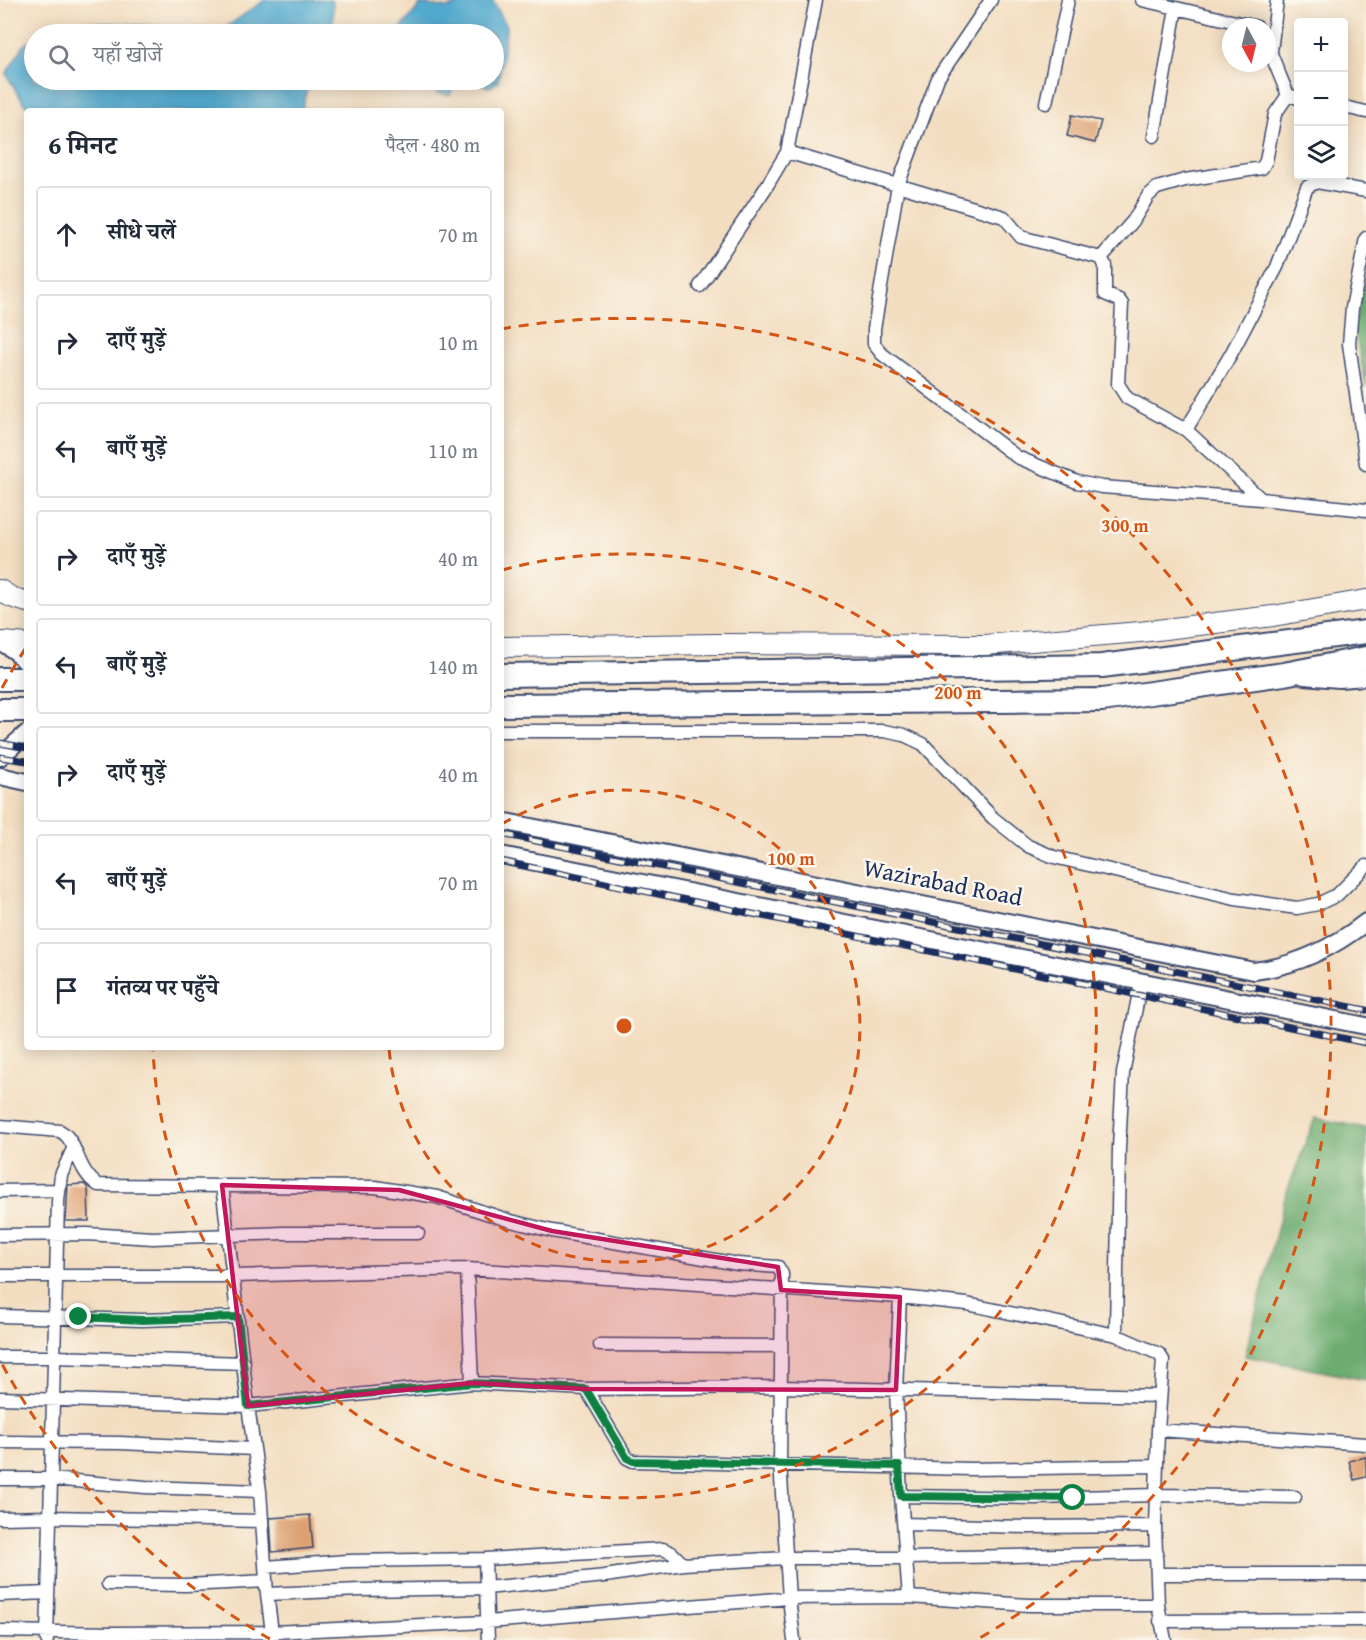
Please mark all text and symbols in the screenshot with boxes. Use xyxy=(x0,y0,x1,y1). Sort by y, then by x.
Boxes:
north arrow xyxy=(1222,18,1276,72)
map controls xyxy=(1294,18,1348,180)
button: + xyxy=(1294,18,1348,72)
search box xyxy=(24,24,504,90)
text: यहाँ खोजें xyxy=(93,38,162,70)
icon: search xyxy=(45,41,78,74)
button: − xyxy=(1294,72,1348,126)
text: 6 मिनट xyxy=(48,125,116,164)
button: layers xyxy=(1294,126,1348,180)
text: पैदल · 480 m xyxy=(386,130,480,159)
text: सीधे चलें xyxy=(107,215,176,247)
icon: ahead xyxy=(50,218,83,251)
text: 70 m xyxy=(438,220,478,249)
text: दाएँ मुड़ें xyxy=(107,323,166,355)
icon: right xyxy=(50,326,83,359)
text: 10 m xyxy=(438,328,478,357)
text: बाएँ मुड़ें xyxy=(107,431,166,463)
icon: left xyxy=(50,434,83,467)
text: 110 m xyxy=(428,436,478,465)
text: 300 m xyxy=(1101,512,1149,539)
text: दाएँ मुड़ें xyxy=(107,539,166,571)
icon: right xyxy=(50,542,83,575)
text: 40 m xyxy=(438,544,478,573)
text: बाएँ मुड़ें xyxy=(107,647,166,679)
icon: left xyxy=(50,650,83,683)
text: 140 m xyxy=(428,652,478,681)
text: 200 m xyxy=(934,679,982,706)
text: दाएँ मुड़ें xyxy=(107,755,166,787)
icon: right xyxy=(50,758,83,791)
text: 40 m xyxy=(438,760,478,789)
text: 100 m xyxy=(767,845,815,872)
street label: Wazirabad Road xyxy=(861,849,1026,915)
text: बाएँ मुड़ें xyxy=(107,863,166,895)
icon: left xyxy=(50,866,83,899)
text: 70 m xyxy=(438,868,478,897)
text: गंतव्य पर पहुँचे xyxy=(107,971,218,1003)
icon: arrive xyxy=(50,974,83,1007)
centre of rings xyxy=(614,1016,634,1036)
route end xyxy=(65,1303,91,1329)
route start xyxy=(1059,1484,1085,1510)

